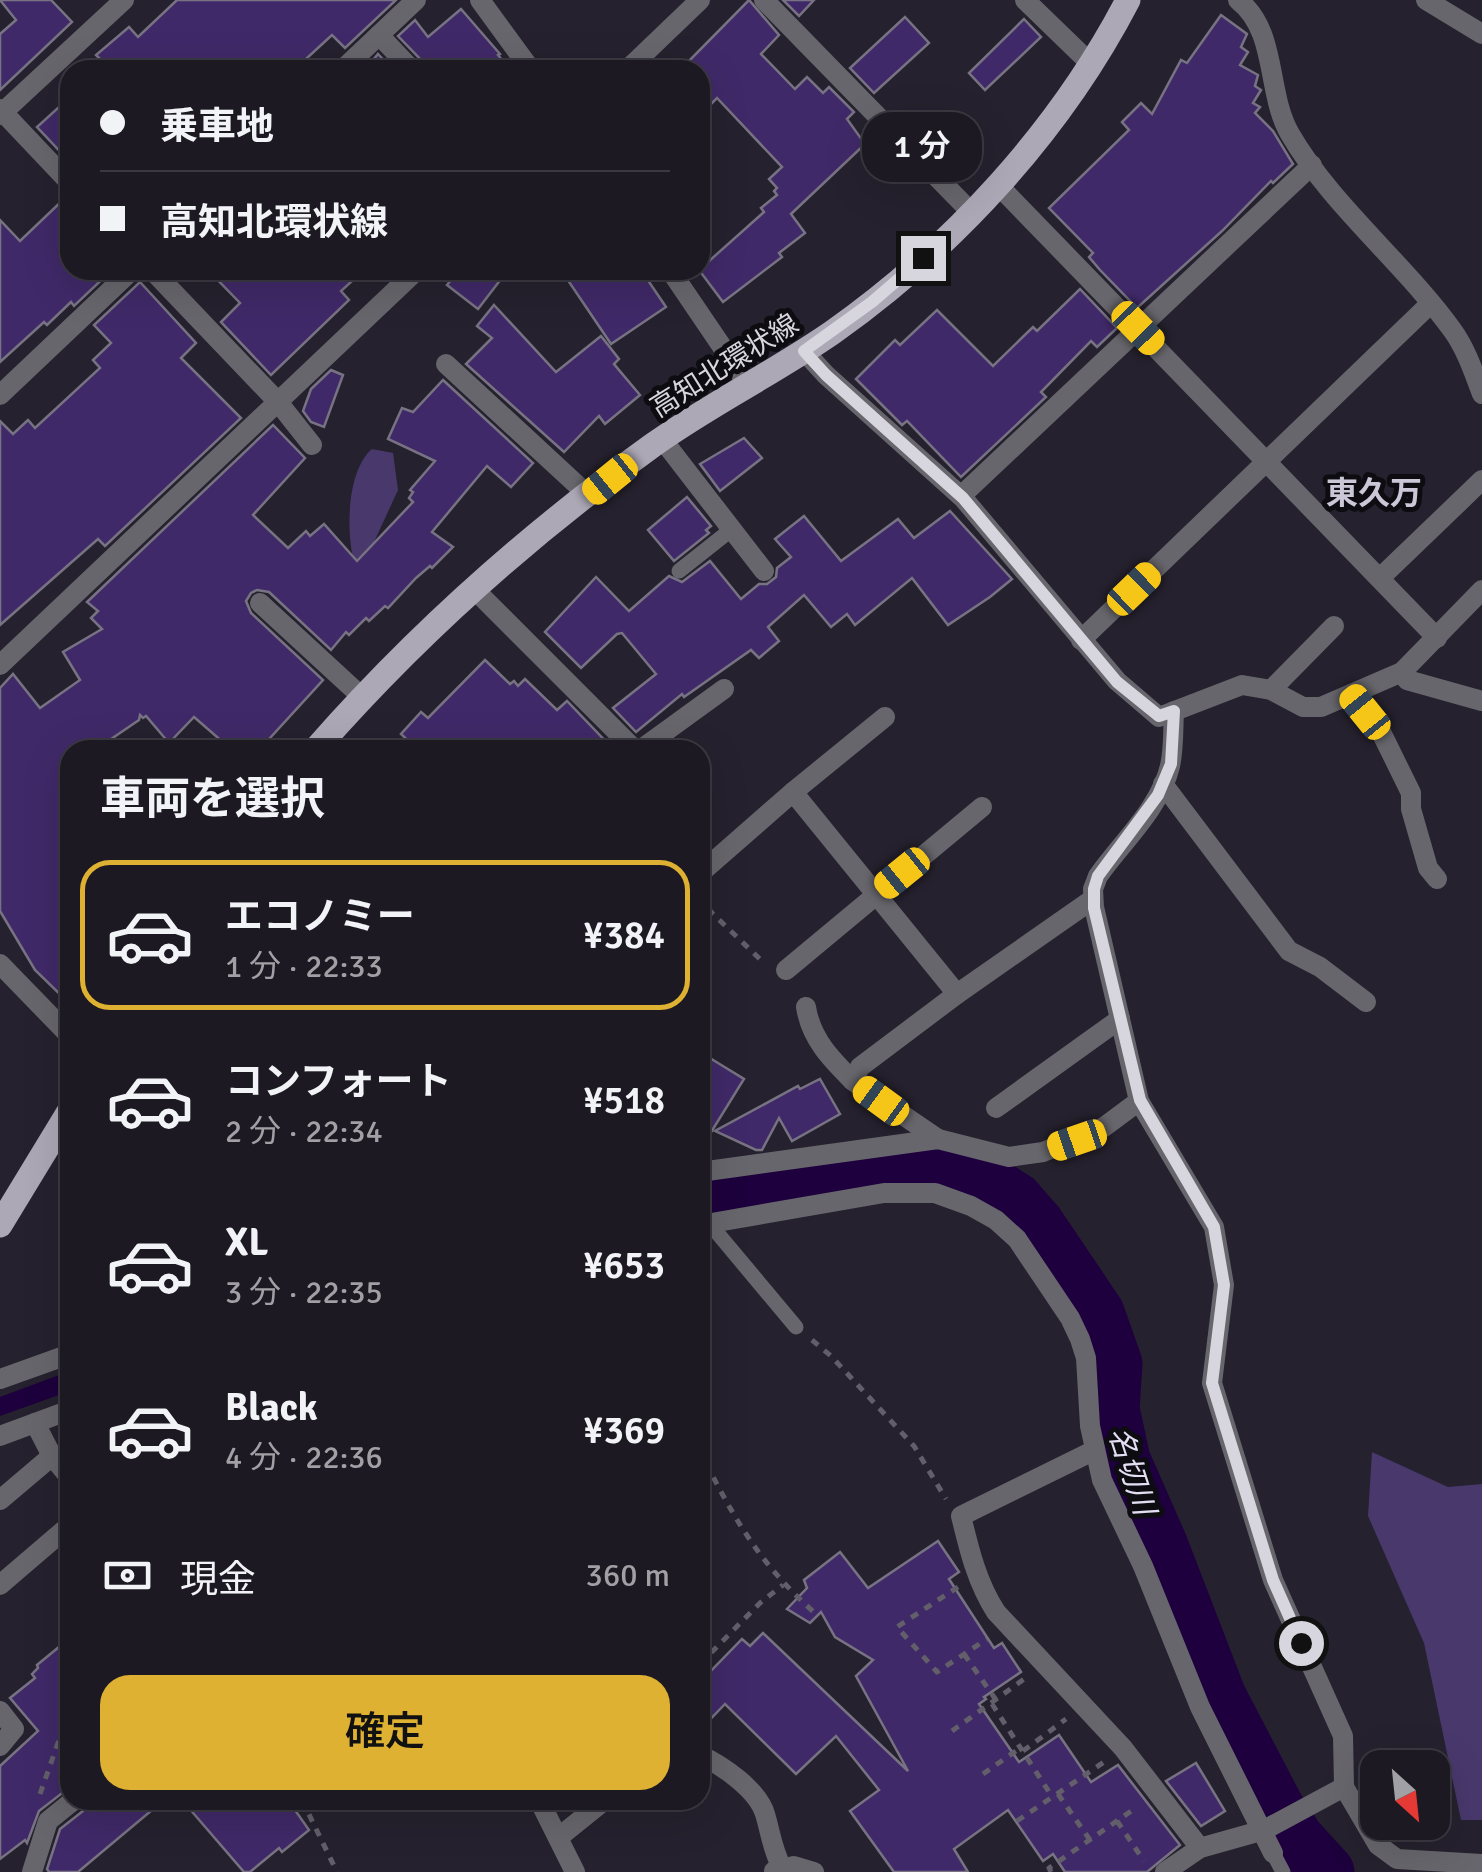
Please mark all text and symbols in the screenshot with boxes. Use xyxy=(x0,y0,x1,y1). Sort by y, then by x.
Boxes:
text: 乗車地 xyxy=(160,103,274,150)
callout: 1 分 xyxy=(863,113,983,183)
text: 1 分 xyxy=(894,127,950,166)
text: 高知北環状線 xyxy=(160,199,388,246)
route end xyxy=(901,236,946,281)
car xyxy=(1106,296,1170,360)
street label: 高知北環状線 xyxy=(644,307,805,425)
car xyxy=(577,448,643,510)
district label: 東久万 xyxy=(1326,474,1422,513)
car xyxy=(1102,557,1166,621)
car xyxy=(1334,679,1396,745)
text: 車両を選択 xyxy=(100,772,325,827)
car xyxy=(869,842,935,904)
icon: car xyxy=(105,890,195,980)
text: エコノミー xyxy=(225,893,415,940)
text: ¥384 xyxy=(583,912,665,959)
text: 1 分 · 22:33 xyxy=(225,947,383,986)
icon: car xyxy=(105,1055,195,1145)
text: コンフォート xyxy=(225,1058,452,1105)
car xyxy=(848,1071,914,1131)
text: ¥518 xyxy=(583,1077,665,1124)
text: 2 分 · 22:34 xyxy=(225,1112,383,1151)
car xyxy=(1044,1116,1110,1164)
text: XL xyxy=(225,1219,268,1266)
icon: car xyxy=(105,1220,195,1310)
text: ¥653 xyxy=(583,1242,665,1289)
text: 3 分 · 22:35 xyxy=(225,1273,383,1312)
text: Black xyxy=(225,1384,318,1431)
icon: car xyxy=(105,1385,195,1475)
text: ¥369 xyxy=(583,1407,665,1454)
water label: 名切川 xyxy=(1100,1423,1164,1523)
text: 4 分 · 22:36 xyxy=(225,1438,383,1477)
icon: cash xyxy=(100,1548,155,1603)
text: 現金 xyxy=(180,1556,256,1603)
text: 360 m xyxy=(586,1556,670,1595)
route start xyxy=(1279,1621,1324,1666)
button: 確定 xyxy=(100,1675,670,1790)
north arrow xyxy=(1360,1750,1450,1840)
map controls xyxy=(1360,1750,1450,1840)

